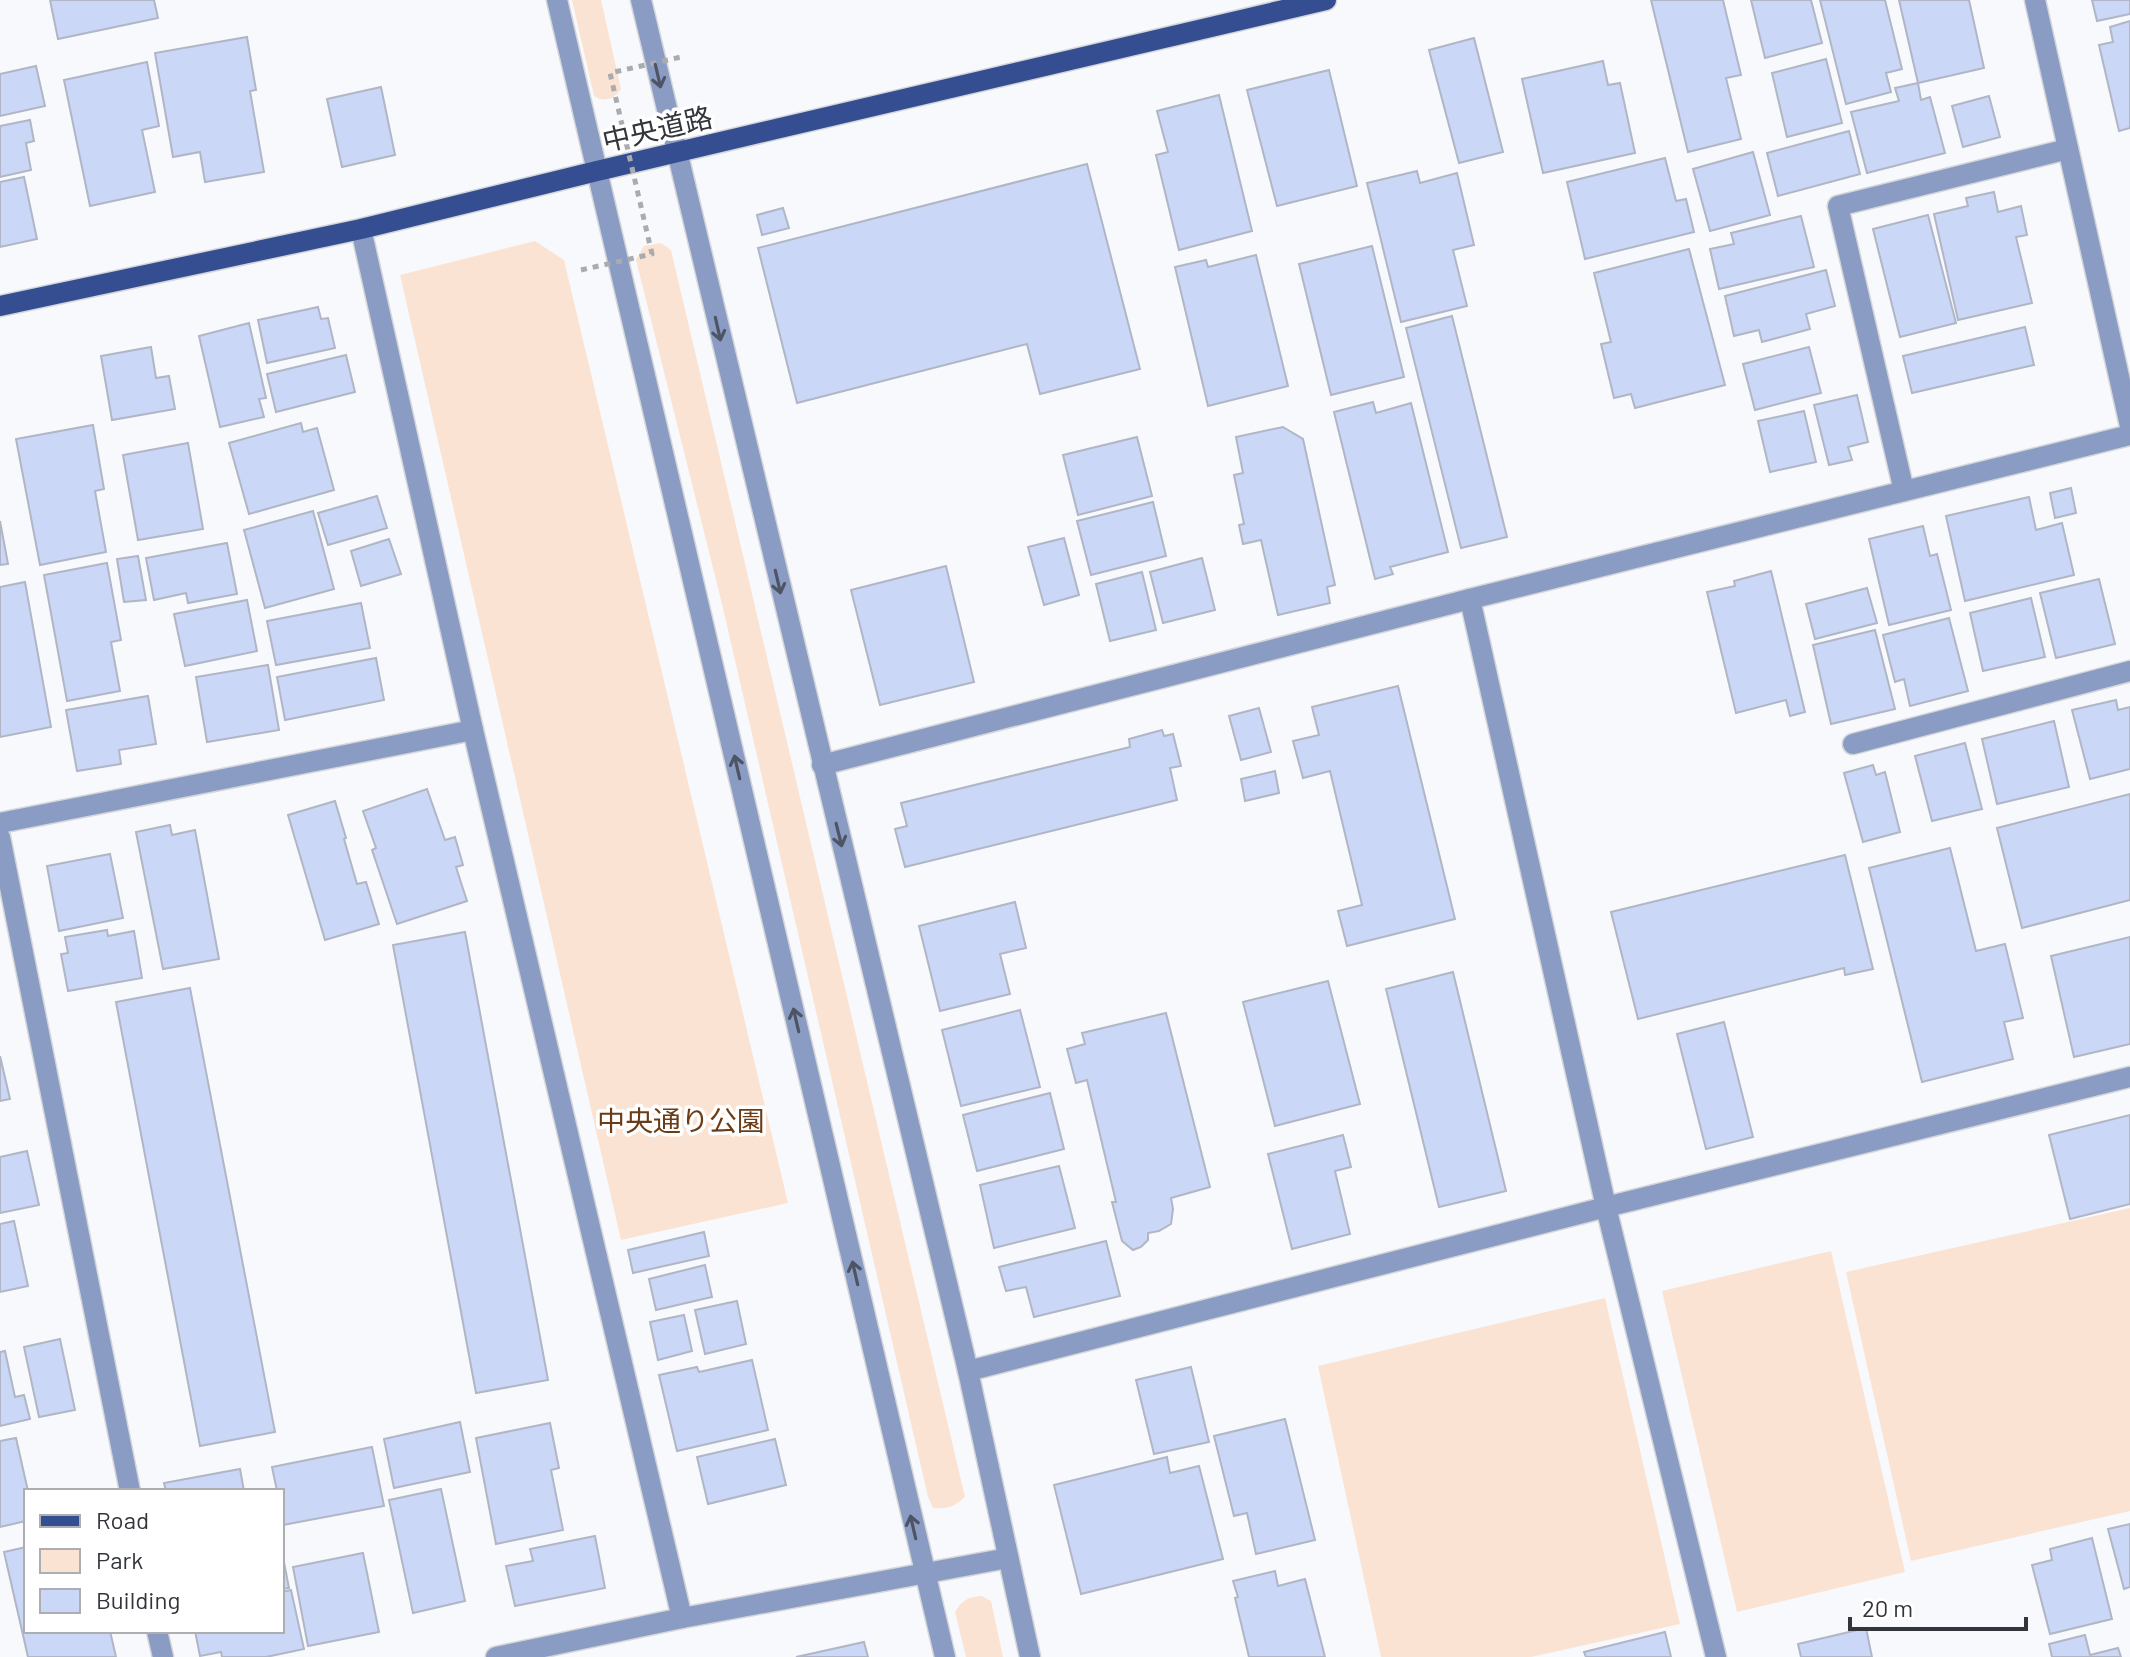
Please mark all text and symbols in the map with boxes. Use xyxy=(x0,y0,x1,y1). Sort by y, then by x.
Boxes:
one-way arrow xyxy=(651,63,666,88)
street label: 中央道路 xyxy=(599,99,715,157)
one-way arrow xyxy=(711,316,726,341)
one-way arrow xyxy=(772,569,787,594)
one-way arrow xyxy=(728,755,743,780)
one-way arrow xyxy=(832,821,847,847)
one-way arrow xyxy=(787,1008,802,1034)
park label: 中央通り公園 xyxy=(597,1103,765,1137)
one-way arrow xyxy=(846,1261,861,1287)
legend xyxy=(24,1489,284,1633)
text: Road xyxy=(96,1505,149,1534)
one-way arrow xyxy=(905,1514,920,1540)
text: Park xyxy=(96,1545,143,1574)
scale bar xyxy=(1850,1581,2026,1631)
text: Building xyxy=(96,1585,180,1614)
text: 20 m xyxy=(1862,1593,1913,1622)

